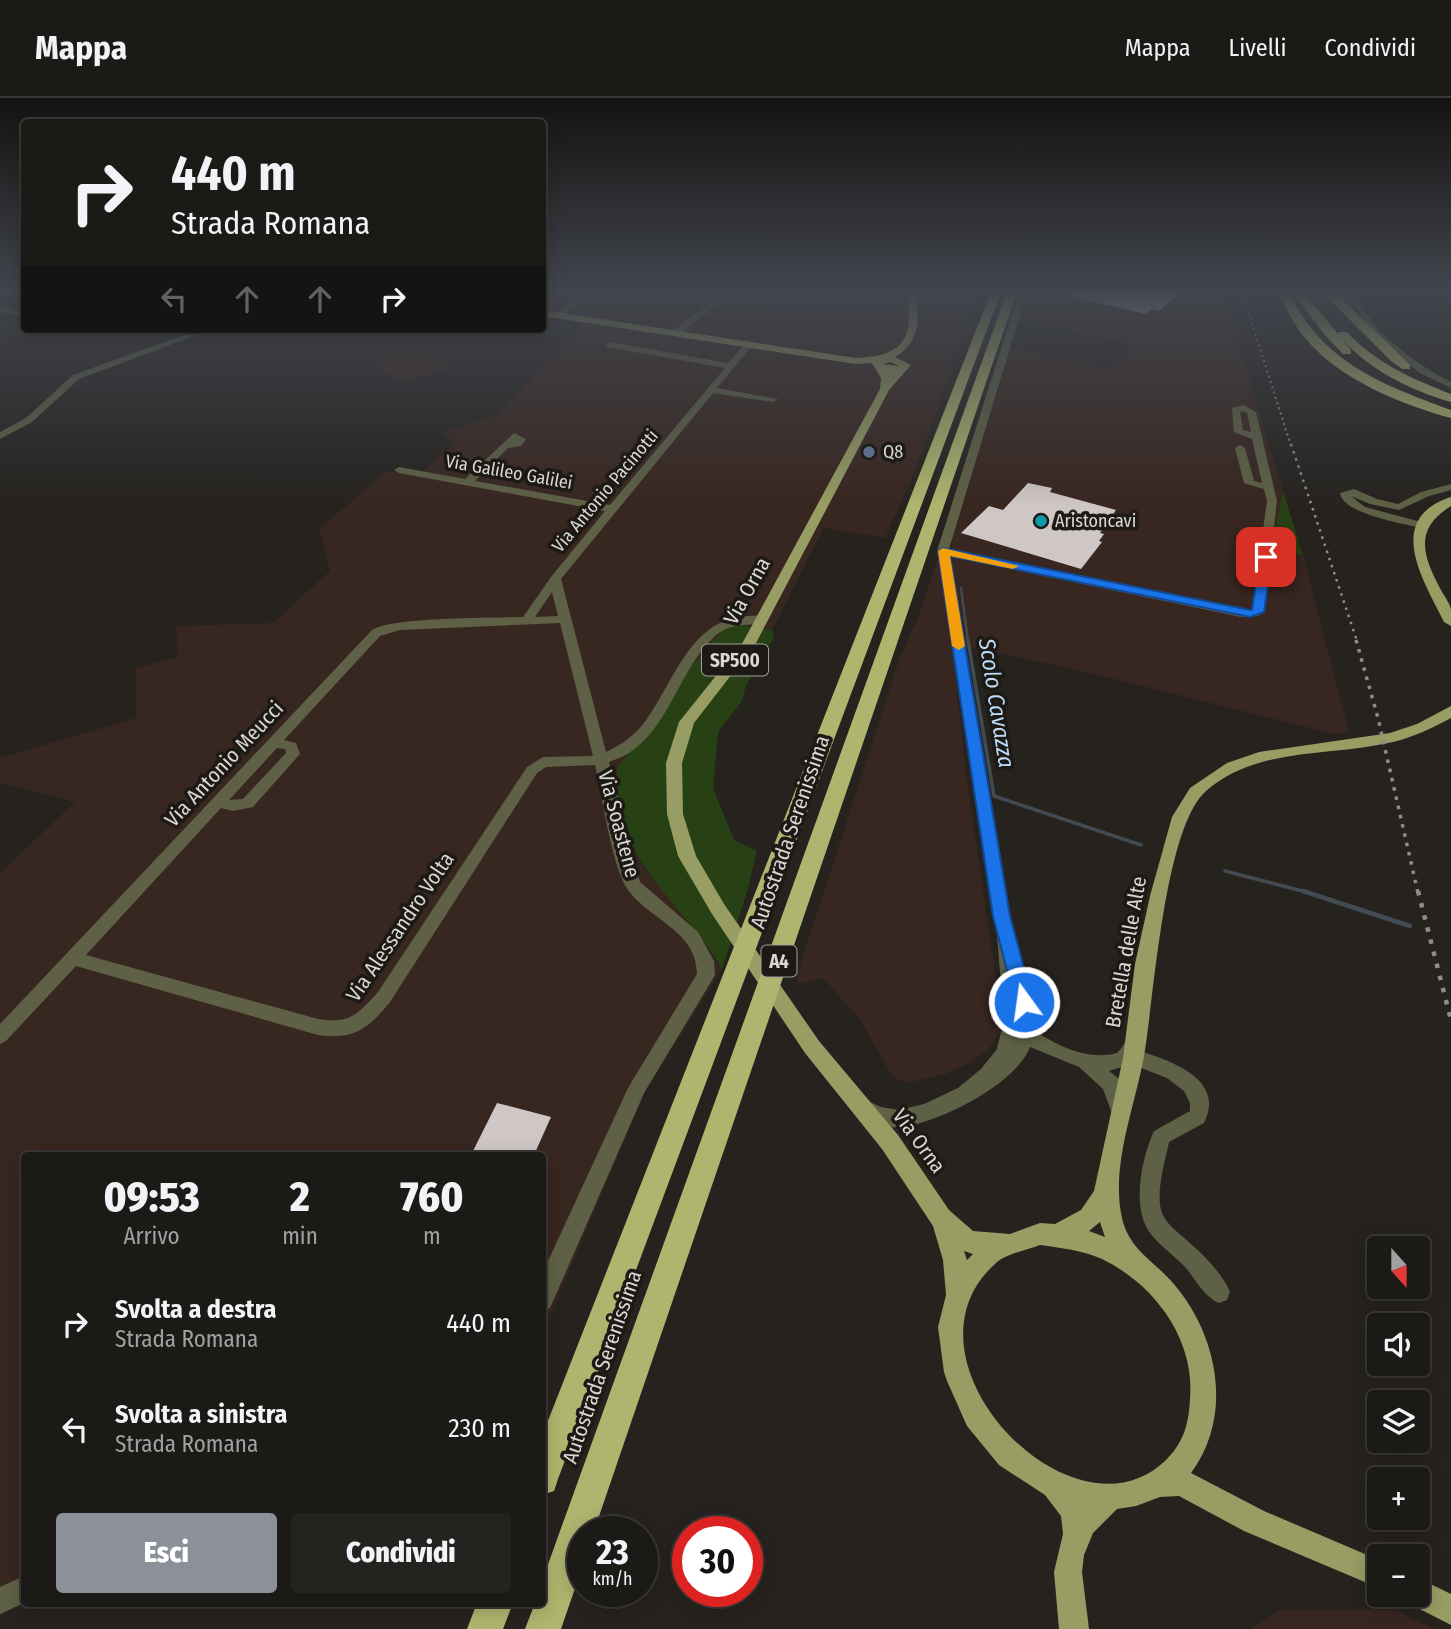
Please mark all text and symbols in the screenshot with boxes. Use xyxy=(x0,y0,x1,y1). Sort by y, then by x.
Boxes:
text: Mappa xyxy=(35,28,127,68)
text: Mappa xyxy=(1125,34,1191,62)
text: Livelli xyxy=(1229,34,1286,62)
text: Condividi xyxy=(1324,34,1416,62)
text: 440 m xyxy=(171,144,296,203)
icon: right xyxy=(56,147,147,238)
text: Strada Romana xyxy=(171,204,370,242)
icon: left xyxy=(155,280,193,318)
icon: ahead xyxy=(228,280,266,318)
icon: ahead xyxy=(301,280,339,318)
icon: right xyxy=(374,280,412,318)
street label: Via Antonio Pacinotti xyxy=(547,425,663,557)
place label: Q8 xyxy=(883,441,903,463)
marker: Q8 xyxy=(861,444,877,460)
street label: Via Galileo Galilei xyxy=(444,450,574,494)
place label: Aristoncavi xyxy=(1055,510,1136,532)
marker: Aristoncavi xyxy=(1033,513,1049,529)
pin xyxy=(1236,527,1296,587)
icon: arrive xyxy=(1247,538,1285,576)
street label: Via Orna xyxy=(718,553,776,629)
water label: Scolo Cavazza xyxy=(973,635,1021,770)
road number: SP500 xyxy=(702,645,768,676)
street label: Via Antonio Meucci xyxy=(159,696,289,832)
street label: Autostrada Serenissima xyxy=(745,732,835,932)
street label: Via Soastene xyxy=(592,768,646,880)
street label: Via Alessandro Volta xyxy=(340,847,460,1007)
street label: Bretella delle Alte xyxy=(1100,874,1152,1030)
road number: A4 xyxy=(762,946,796,976)
position arrow xyxy=(987,965,1061,1039)
street label: Via Orna xyxy=(887,1104,951,1178)
text: 09:53 xyxy=(104,1172,200,1222)
text: 2 xyxy=(290,1172,310,1222)
text: 760 xyxy=(400,1172,463,1222)
text: Arrivo xyxy=(123,1222,180,1250)
text: min xyxy=(282,1222,318,1250)
text: m xyxy=(423,1222,441,1250)
north arrow xyxy=(1367,1236,1430,1298)
map controls xyxy=(1367,1236,1430,1607)
street label: Autostrada Serenissima xyxy=(557,1267,647,1467)
text: Svolta a destra xyxy=(115,1294,276,1325)
icon: right xyxy=(56,1305,94,1343)
text: 440 m xyxy=(446,1308,511,1339)
button: sound xyxy=(1367,1313,1430,1376)
text: Strada Romana xyxy=(115,1325,258,1353)
button: layers xyxy=(1367,1390,1430,1453)
text: Svolta a sinistra xyxy=(115,1399,287,1430)
icon: left xyxy=(56,1410,94,1448)
text: 230 m xyxy=(448,1413,511,1444)
text: Strada Romana xyxy=(115,1430,258,1458)
button: + xyxy=(1367,1467,1430,1530)
button: Esci xyxy=(56,1513,277,1593)
button: Condividi xyxy=(291,1513,511,1593)
speed limit sign: 30 xyxy=(672,1516,763,1607)
text: 23 xyxy=(596,1531,629,1573)
button: − xyxy=(1367,1544,1430,1607)
text: km/h xyxy=(592,1568,633,1590)

